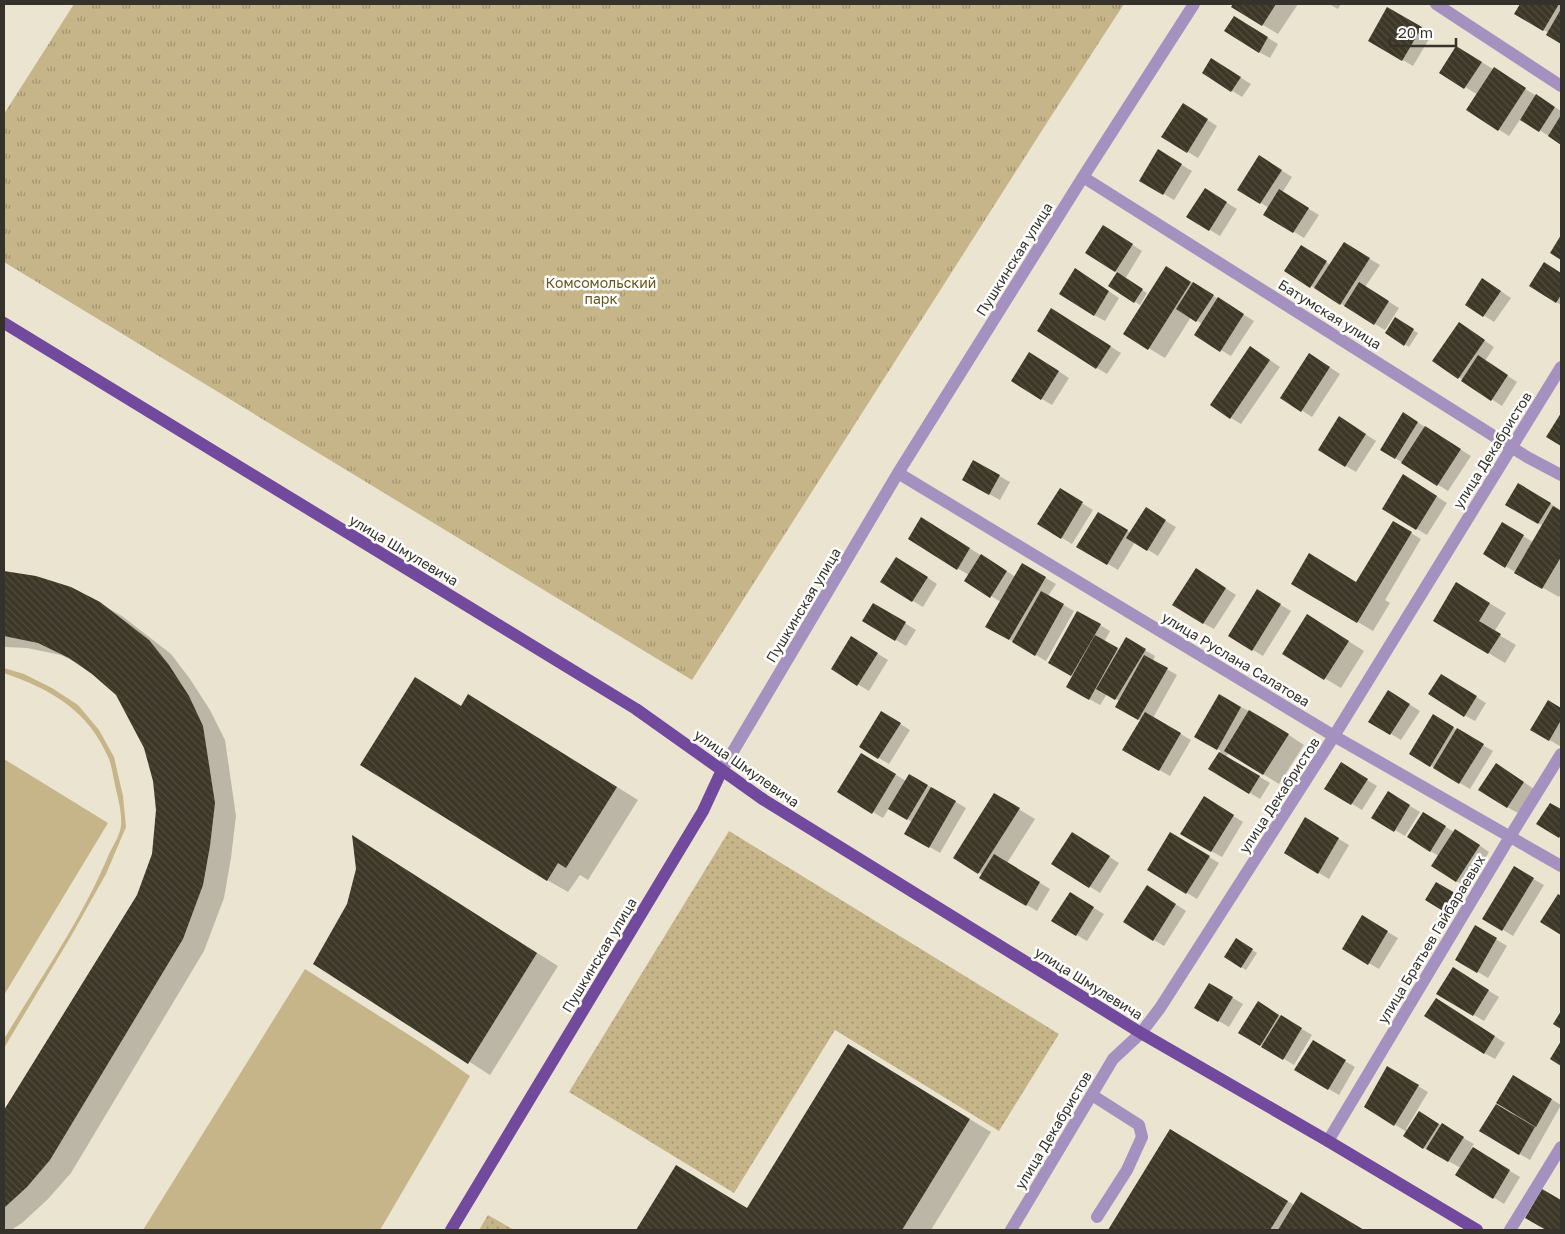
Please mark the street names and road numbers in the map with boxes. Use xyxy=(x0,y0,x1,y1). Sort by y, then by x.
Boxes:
street label: Пушкинская улица xyxy=(972,199,1056,319)
street label: Батумская улица xyxy=(1275,276,1385,352)
street label: улица Декабристов xyxy=(1449,388,1535,512)
street label: улица Шмулевича xyxy=(346,511,462,589)
street label: Пушкинская улица xyxy=(762,545,844,665)
street label: улица Руслана Салатова xyxy=(1159,608,1313,710)
street label: улица Шмулевича xyxy=(691,725,803,811)
street label: улица Декабристов xyxy=(1235,734,1323,856)
street label: улица Братьев Гайбараевых xyxy=(1374,851,1488,1026)
street label: Пушкинская улица xyxy=(558,895,640,1015)
street label: улица Шмулевича xyxy=(1032,943,1146,1023)
street label: улица Декабристов xyxy=(1011,1068,1095,1192)

